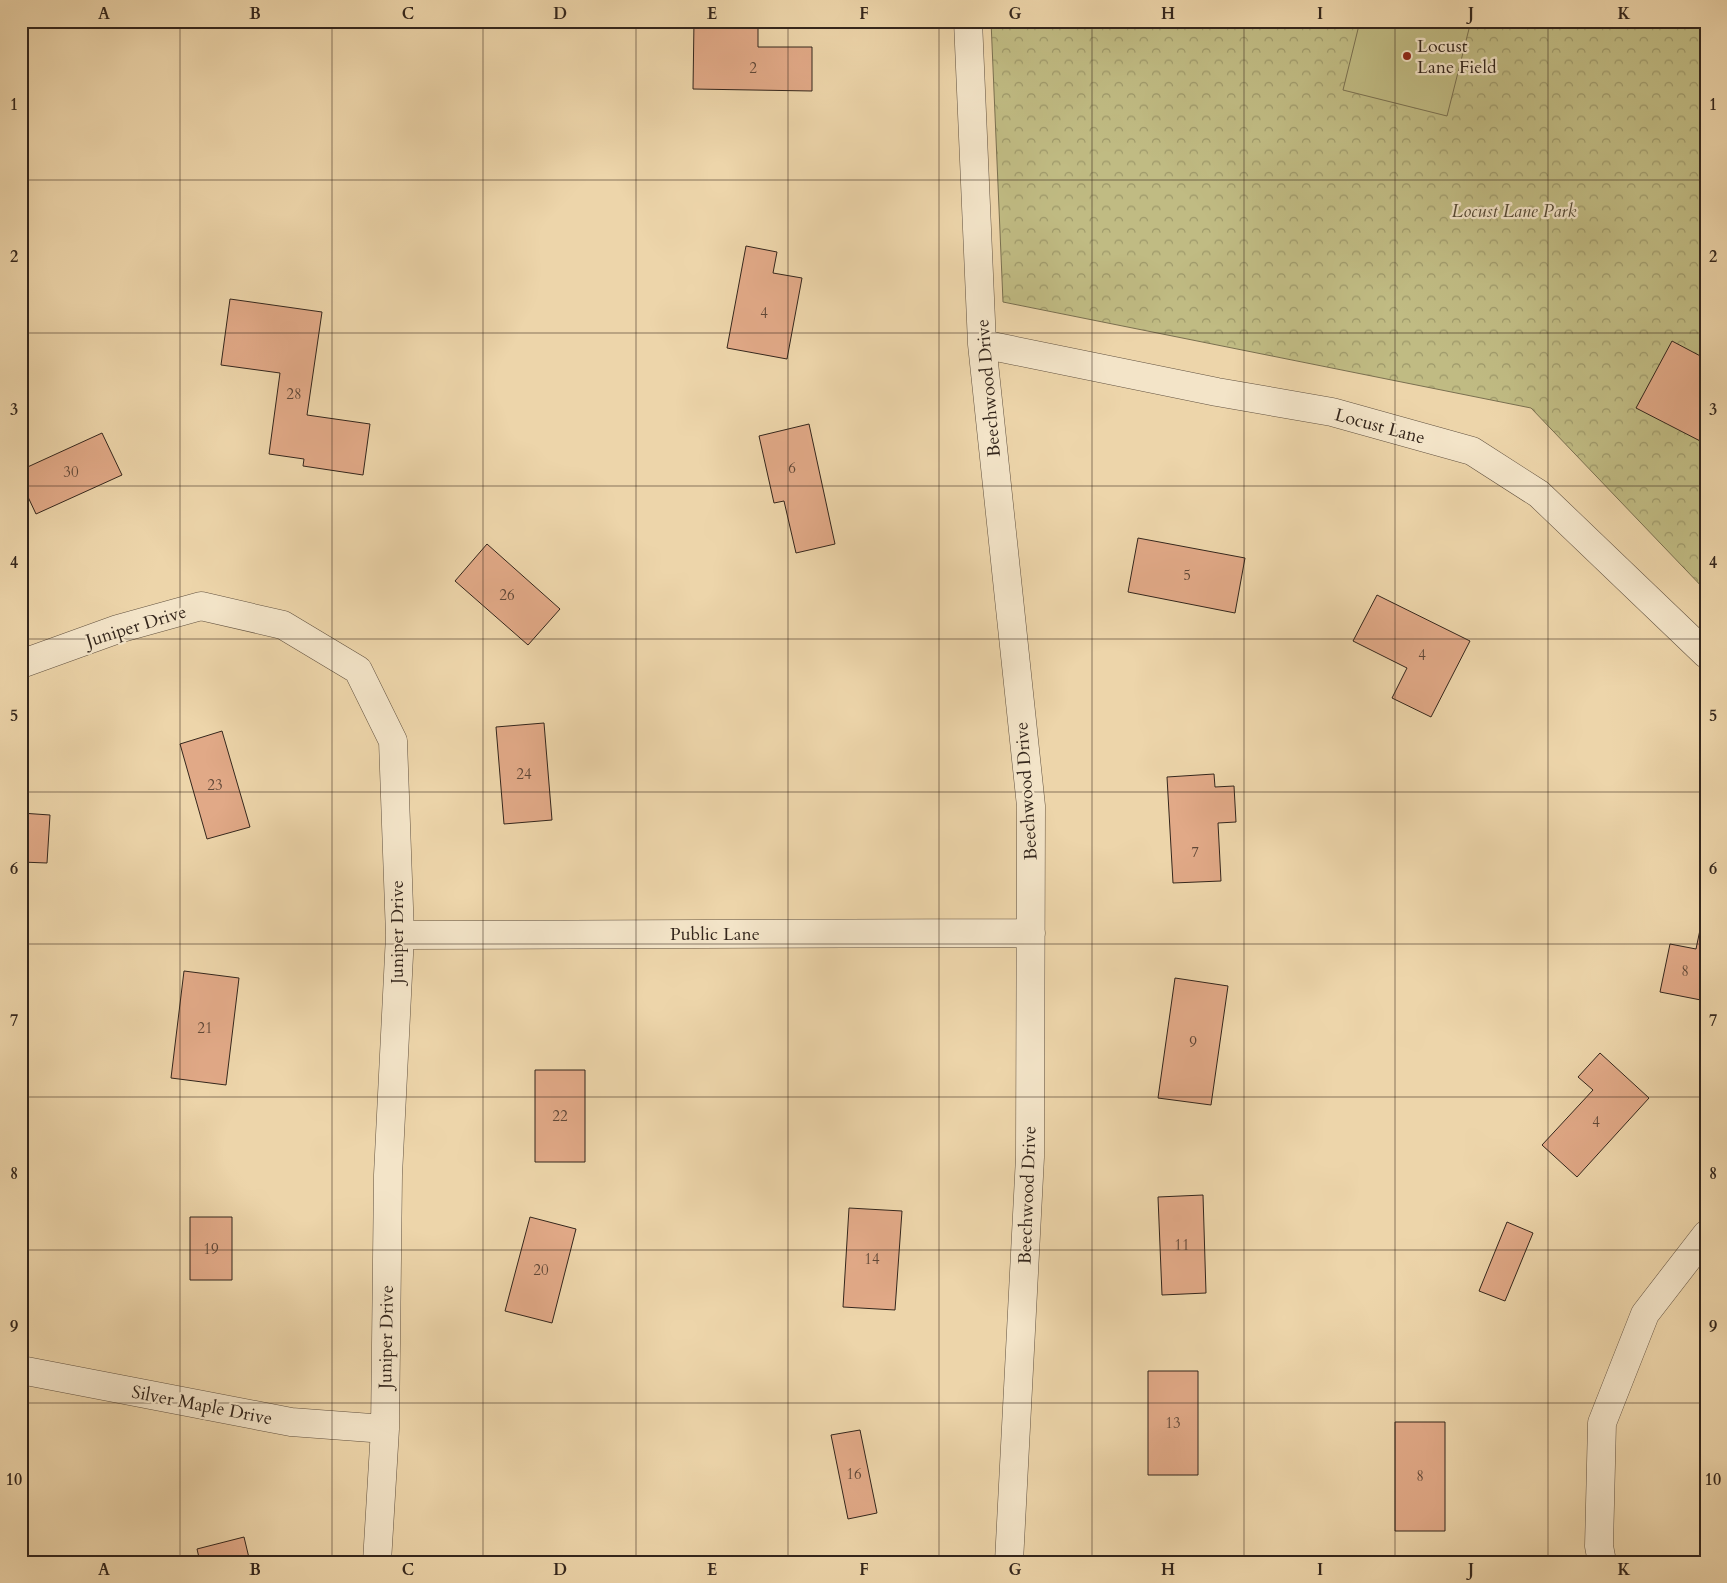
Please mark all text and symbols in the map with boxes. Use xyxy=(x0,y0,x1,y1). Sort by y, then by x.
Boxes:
text: A xyxy=(98,3,110,25)
text: B xyxy=(249,3,261,25)
text: C xyxy=(402,3,414,25)
text: D xyxy=(553,3,567,25)
text: E xyxy=(707,3,717,25)
text: F xyxy=(859,3,869,25)
text: G xyxy=(1008,3,1022,25)
text: H xyxy=(1161,3,1175,25)
text: I xyxy=(1317,3,1323,25)
text: J xyxy=(1466,3,1474,25)
text: K xyxy=(1618,3,1631,25)
place label: Locust Lane Field xyxy=(1417,34,1497,80)
marker: Locust Lane Field xyxy=(1401,50,1413,62)
house number: 2 xyxy=(749,58,757,78)
text: 1 xyxy=(10,94,18,116)
text: 1 xyxy=(1709,94,1717,116)
park label: Locust Lane Park xyxy=(1452,199,1576,224)
text: 2 xyxy=(10,246,18,268)
text: 2 xyxy=(1709,246,1717,268)
house number: 4 xyxy=(760,303,768,323)
street label: Beechwood Drive xyxy=(970,318,1007,458)
house number: 28 xyxy=(286,384,302,404)
text: 3 xyxy=(10,399,18,421)
text: 3 xyxy=(1709,399,1717,421)
street label: Locust Lane xyxy=(1332,402,1428,451)
house number: 6 xyxy=(788,458,796,478)
house number: 30 xyxy=(63,462,79,482)
text: 4 xyxy=(10,552,18,574)
text: 4 xyxy=(1709,552,1717,574)
house number: 5 xyxy=(1183,565,1191,585)
house number: 26 xyxy=(499,585,515,605)
street label: Juniper Drive xyxy=(80,599,190,655)
house number: 4 xyxy=(1418,645,1426,665)
text: 5 xyxy=(10,705,18,727)
text: 5 xyxy=(1709,705,1717,727)
street label: Beechwood Drive xyxy=(1009,721,1044,861)
house number: 24 xyxy=(516,764,532,784)
house number: 23 xyxy=(207,775,223,795)
house number: 7 xyxy=(1191,842,1199,862)
text: 6 xyxy=(10,858,18,880)
text: 6 xyxy=(1709,858,1717,880)
street label: Juniper Drive xyxy=(385,880,410,987)
street label: Public Lane xyxy=(670,922,760,947)
house number: 8 xyxy=(1681,961,1689,981)
text: 7 xyxy=(10,1010,18,1032)
text: 7 xyxy=(1709,1010,1717,1032)
house number: 21 xyxy=(197,1018,213,1038)
house number: 9 xyxy=(1189,1032,1197,1052)
house number: 22 xyxy=(552,1106,568,1126)
house number: 4 xyxy=(1592,1112,1600,1132)
street label: Beechwood Drive xyxy=(1013,1125,1042,1265)
text: 8 xyxy=(10,1163,18,1185)
text: 8 xyxy=(1709,1163,1717,1185)
house number: 11 xyxy=(1174,1235,1190,1255)
house number: 19 xyxy=(203,1239,219,1259)
house number: 14 xyxy=(864,1249,880,1269)
house number: 20 xyxy=(533,1260,549,1280)
street label: Juniper Drive xyxy=(373,1285,400,1392)
text: 9 xyxy=(10,1316,18,1338)
text: 9 xyxy=(1709,1316,1717,1338)
street label: Silver Maple Drive xyxy=(129,1380,274,1431)
house number: 13 xyxy=(1165,1413,1181,1433)
house number: 16 xyxy=(846,1464,862,1484)
house number: 8 xyxy=(1416,1466,1424,1486)
text: 10 xyxy=(6,1469,22,1491)
text: 10 xyxy=(1705,1469,1721,1491)
text: A xyxy=(98,1559,110,1581)
text: B xyxy=(249,1559,261,1581)
text: C xyxy=(402,1559,414,1581)
text: D xyxy=(553,1559,567,1581)
text: E xyxy=(707,1559,717,1581)
text: F xyxy=(859,1559,869,1581)
text: G xyxy=(1008,1559,1022,1581)
text: H xyxy=(1161,1559,1175,1581)
text: I xyxy=(1317,1559,1323,1581)
text: J xyxy=(1466,1559,1474,1581)
text: K xyxy=(1618,1559,1631,1581)

